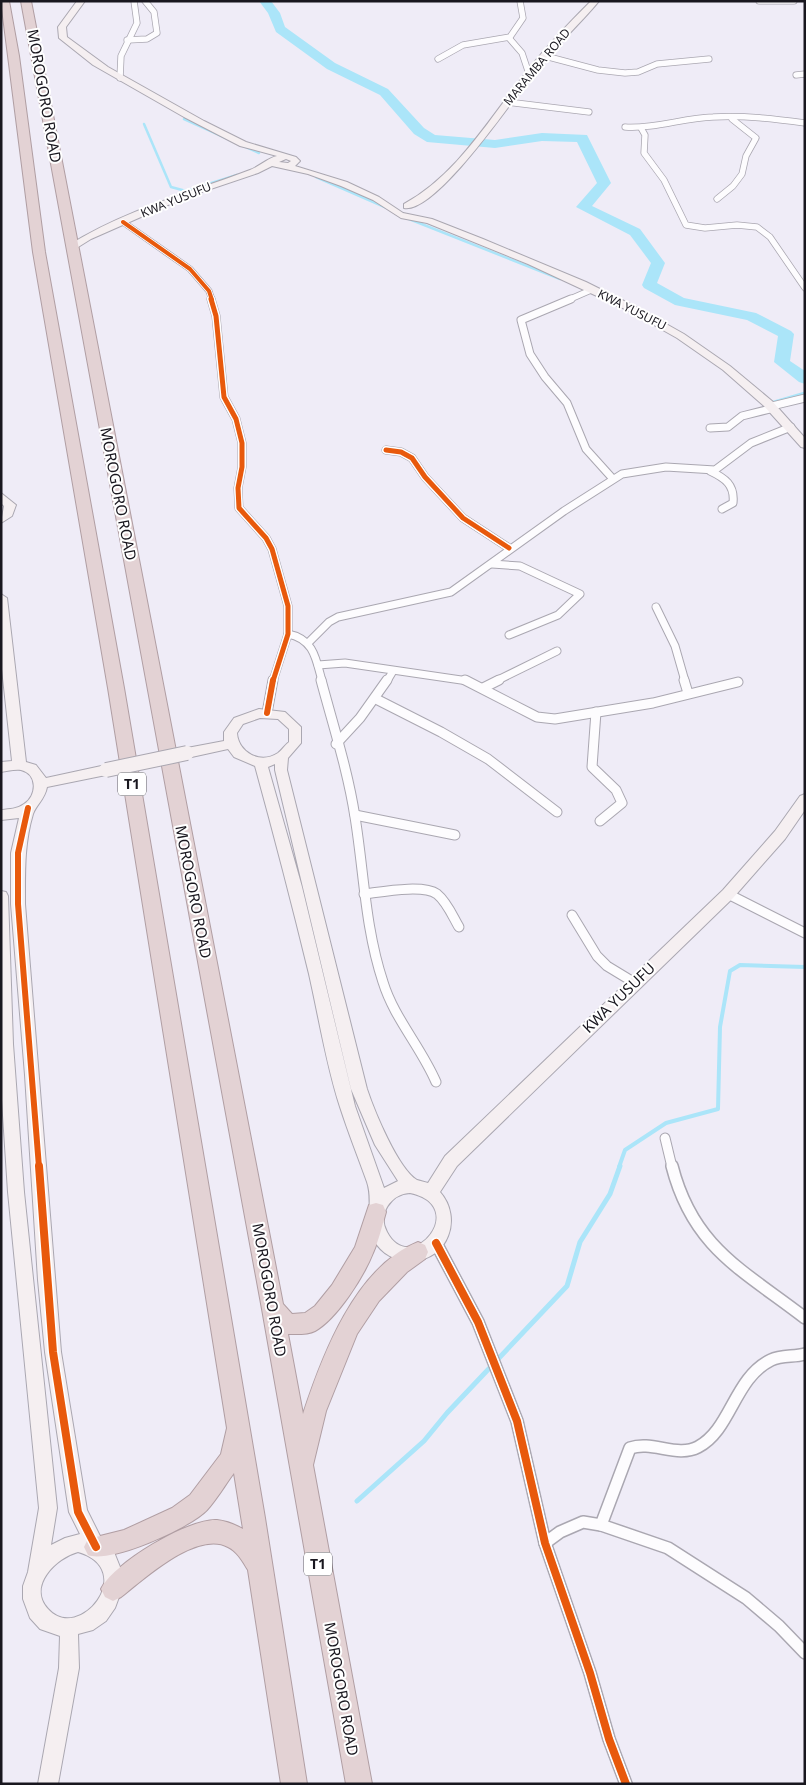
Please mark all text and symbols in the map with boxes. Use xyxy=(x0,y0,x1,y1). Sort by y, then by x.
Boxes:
street label: MARAMBA ROAD xyxy=(499,24,574,109)
street label: MOROGORO ROAD xyxy=(23,27,67,164)
street label: KWA YUSUFU xyxy=(138,178,214,221)
street label: KWA YUSUFU xyxy=(595,285,669,334)
street label: MOROGORO ROAD xyxy=(96,426,142,562)
road number: T1 xyxy=(118,772,146,796)
street label: MOROGORO ROAD xyxy=(171,824,217,960)
street label: KWA YUSUFU xyxy=(578,958,659,1037)
street label: MOROGORO ROAD xyxy=(248,1221,292,1358)
road number: T1 xyxy=(304,1552,332,1576)
street label: MOROGORO ROAD xyxy=(320,1620,364,1757)

